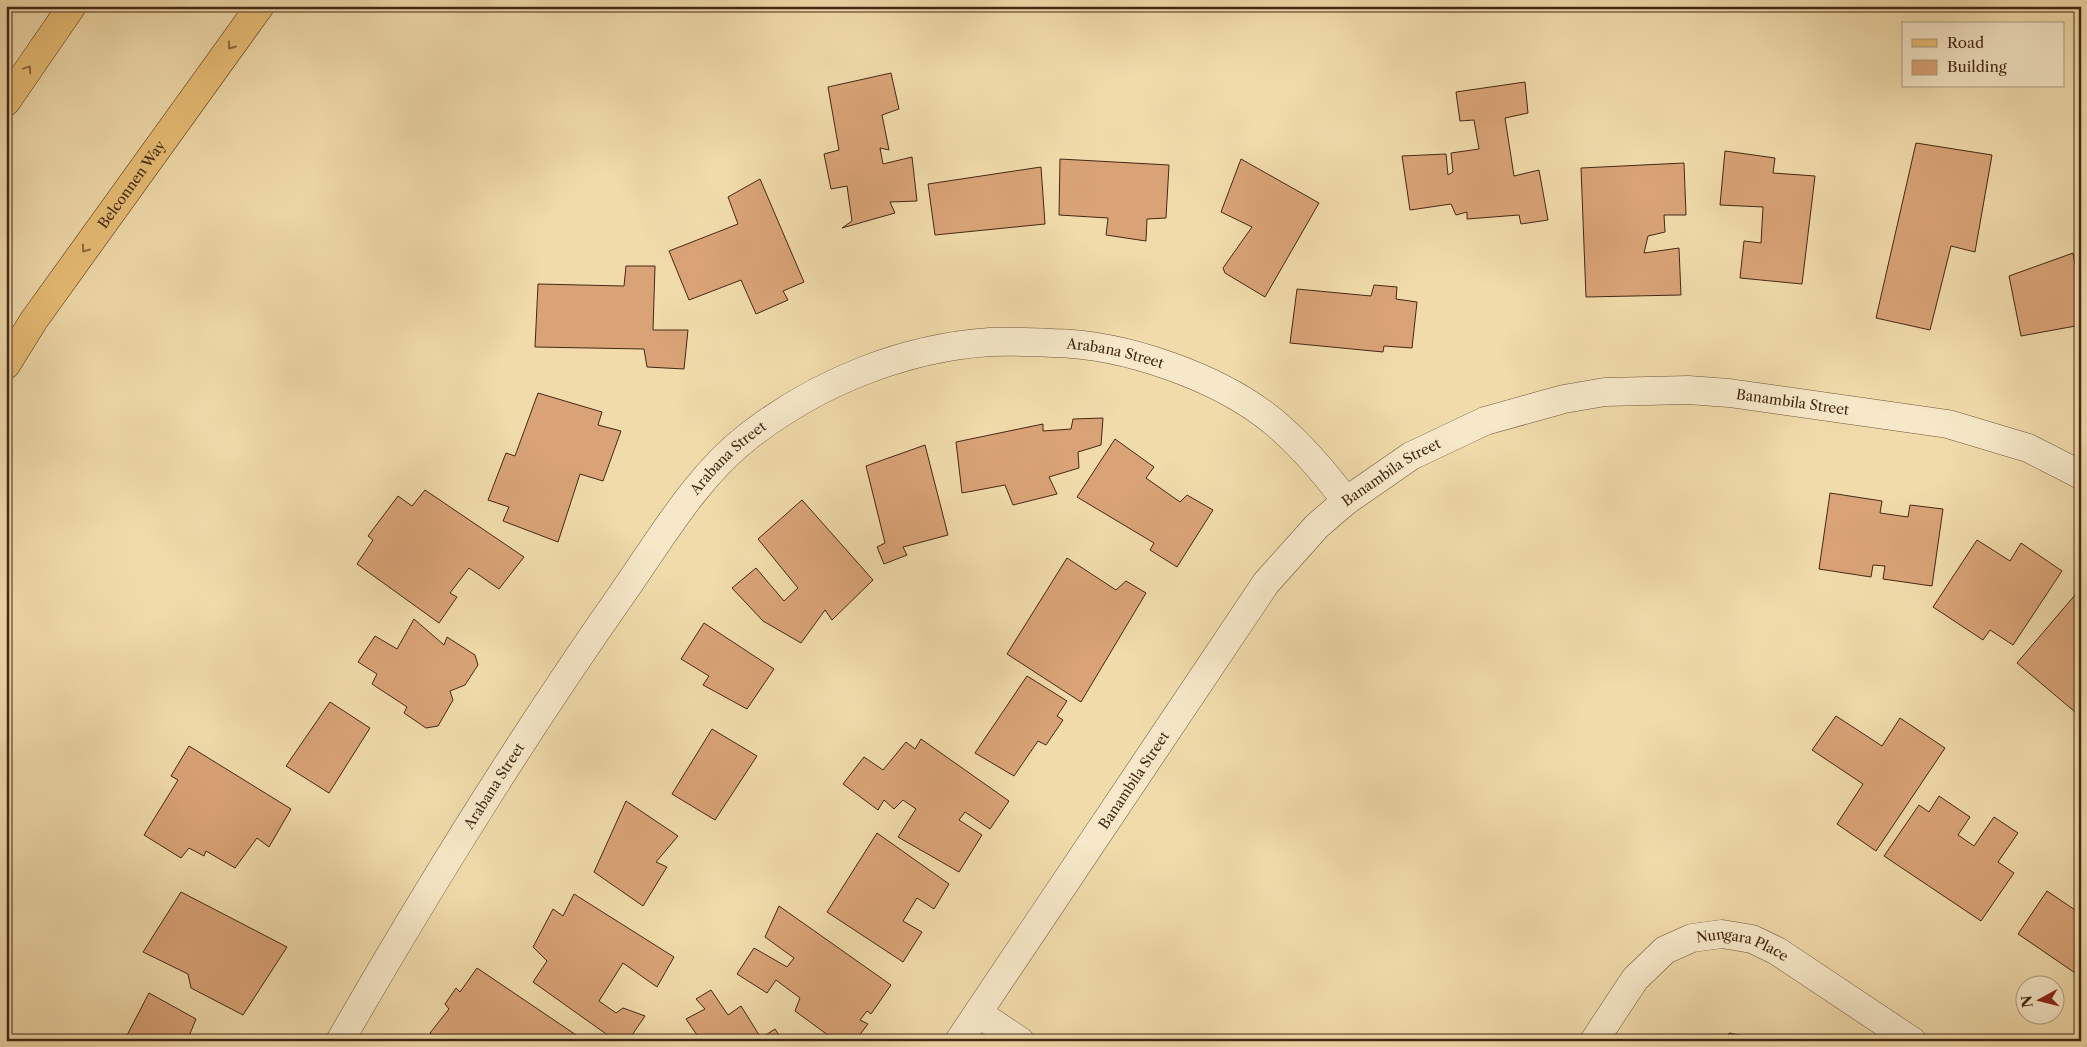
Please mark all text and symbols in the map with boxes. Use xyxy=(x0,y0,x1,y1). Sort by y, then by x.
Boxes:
legend xyxy=(1902,22,2064,88)
text: Road xyxy=(1947,33,1984,52)
one-way arrow xyxy=(228,40,237,50)
text: Building xyxy=(1947,57,2007,76)
one-way arrow xyxy=(22,65,31,75)
street label: Belconnen Way xyxy=(94,137,169,232)
one-way arrow xyxy=(82,243,91,252)
street label: Arabana Street xyxy=(1065,334,1166,372)
street label: Banambila Street xyxy=(1735,385,1850,419)
street label: Arabana Street xyxy=(685,417,770,499)
street label: Banambila Street xyxy=(1338,434,1444,510)
street label: Banambila Street xyxy=(1095,728,1173,833)
street label: Arabana Street xyxy=(459,739,528,833)
street label: Nungara Place xyxy=(1695,925,1792,965)
north arrow xyxy=(2014,974,2064,1024)
text: N xyxy=(2017,994,2037,1009)

